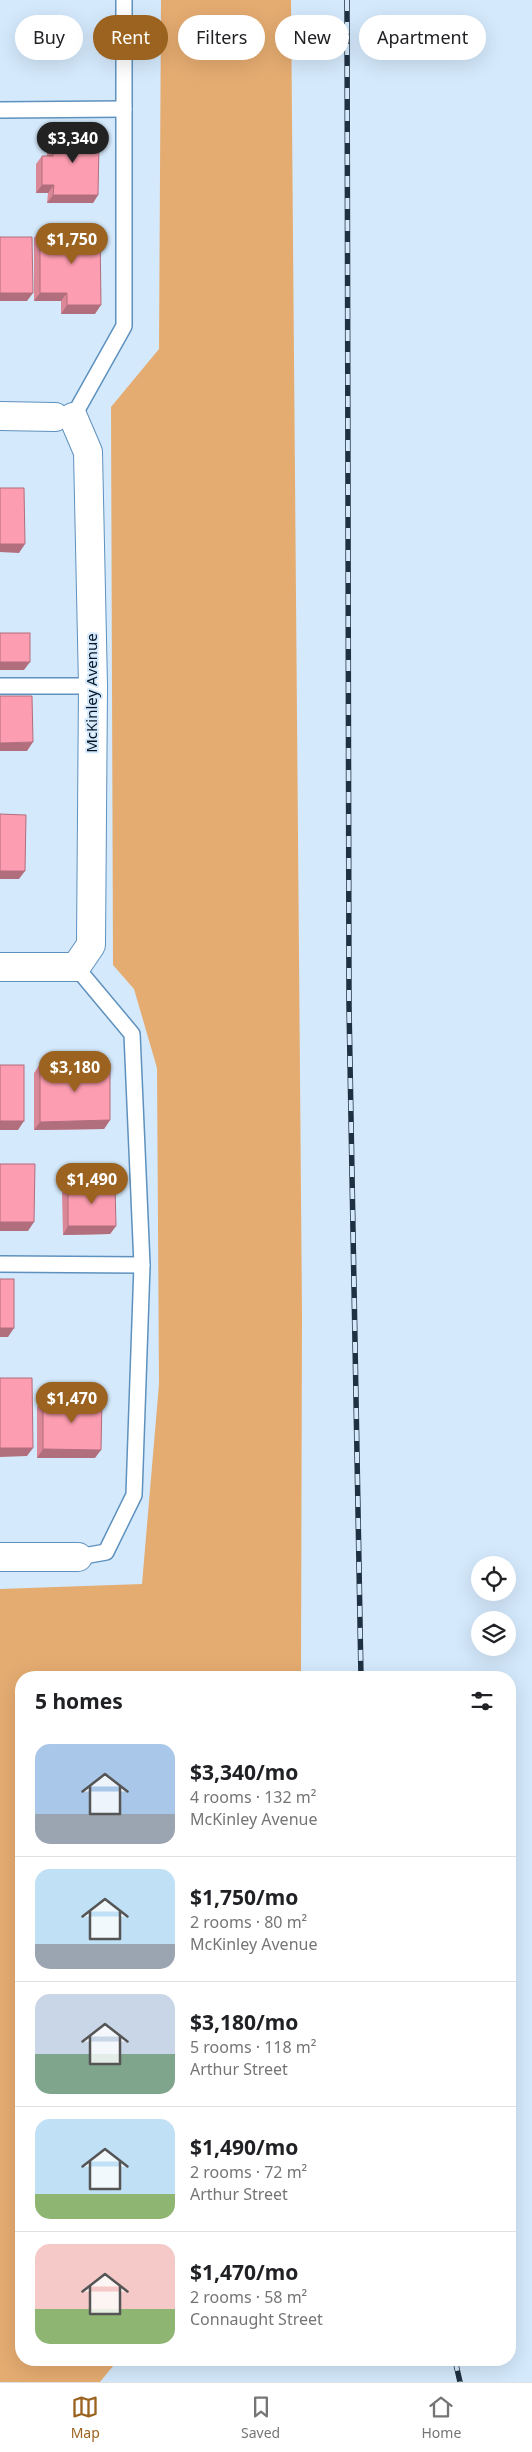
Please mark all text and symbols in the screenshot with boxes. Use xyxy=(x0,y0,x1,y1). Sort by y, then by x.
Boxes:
chip: Buy xyxy=(15,15,83,60)
chip: Rent xyxy=(93,15,168,60)
chip: Filters xyxy=(178,15,265,60)
chip: New xyxy=(275,15,349,60)
chip: Apartment xyxy=(359,15,486,60)
pin: $3,340 xyxy=(32,121,114,164)
text: $3,340 xyxy=(48,127,98,149)
pin: $1,750 xyxy=(31,222,113,265)
text: $1,750 xyxy=(47,228,97,250)
street label: McKinley Avenue xyxy=(81,633,101,753)
pin: $3,180 xyxy=(34,1050,116,1093)
text: $3,180 xyxy=(50,1056,100,1078)
pin: $1,490 xyxy=(51,1162,133,1205)
text: $1,490 xyxy=(67,1168,117,1190)
pin: $1,470 xyxy=(31,1382,113,1424)
text: $1,470 xyxy=(47,1387,97,1409)
map controls xyxy=(471,1556,516,1656)
button: locate xyxy=(471,1556,516,1601)
button: layers xyxy=(471,1611,516,1656)
text: 5 homes xyxy=(35,1687,123,1715)
icon: filters xyxy=(468,1687,496,1715)
text: $3,340/mo xyxy=(190,1758,298,1786)
icon: home xyxy=(75,1764,135,1824)
text: 4 rooms · 132 m² xyxy=(190,1786,316,1808)
text: McKinley Avenue xyxy=(190,1808,317,1830)
text: $1,750/mo xyxy=(190,1883,298,1911)
icon: home xyxy=(75,1889,135,1949)
text: 2 rooms · 80 m² xyxy=(190,1911,307,1933)
text: McKinley Avenue xyxy=(190,1933,317,1955)
text: $3,180/mo xyxy=(190,2008,298,2036)
icon: home xyxy=(75,2014,135,2074)
text: 5 rooms · 118 m² xyxy=(190,2036,316,2058)
text: Arthur Street xyxy=(190,2058,288,2080)
text: $1,490/mo xyxy=(190,2133,298,2161)
icon: home xyxy=(75,2139,135,2199)
text: 2 rooms · 72 m² xyxy=(190,2161,307,2183)
text: Arthur Street xyxy=(190,2183,288,2205)
text: $1,470/mo xyxy=(190,2258,298,2286)
icon: home xyxy=(75,2264,135,2324)
text: 2 rooms · 58 m² xyxy=(190,2286,307,2308)
text: Connaught Street xyxy=(190,2308,323,2330)
tab: Map xyxy=(71,2393,100,2442)
tab: Saved xyxy=(241,2393,280,2442)
tab: Home xyxy=(422,2393,461,2442)

